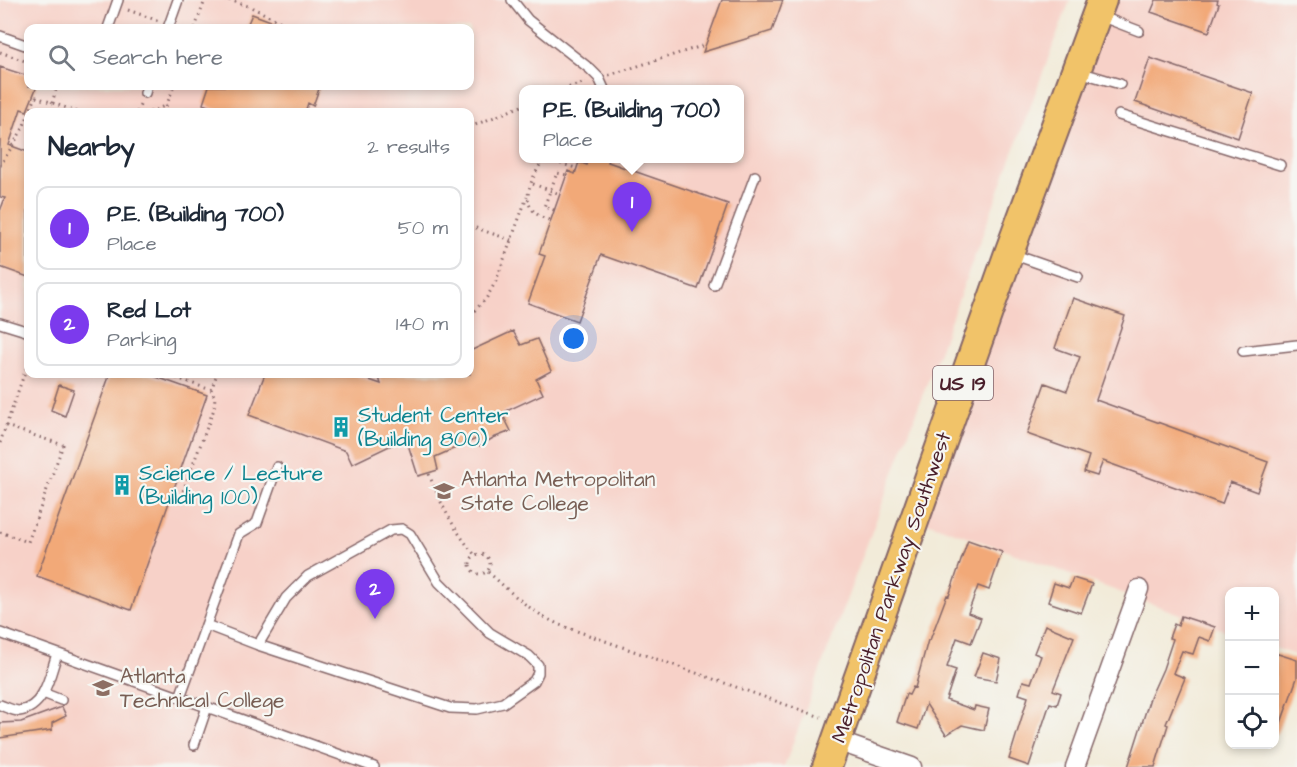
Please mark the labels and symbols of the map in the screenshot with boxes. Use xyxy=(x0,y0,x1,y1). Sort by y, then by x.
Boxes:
pin: 1 xyxy=(612,182,652,232)
your location xyxy=(559,324,588,353)
road number: US 19 xyxy=(933,366,993,400)
place label: Student Center (Building 800) xyxy=(358,401,509,456)
building icon: Student Center (Building 800) xyxy=(329,415,353,439)
street label: Metropolitan Parkway Southwest xyxy=(825,427,960,747)
place label: Science / Lecture (Building 100) xyxy=(139,459,323,514)
place label: Atlanta Metropolitan State College xyxy=(461,465,655,520)
building icon: Science / Lecture (Building 100) xyxy=(110,473,134,497)
school or university icon: Atlanta Metropolitan State College xyxy=(432,479,456,503)
pin: 2 xyxy=(356,570,394,619)
place label: Atlanta Technical College xyxy=(120,662,284,717)
school or university icon: Atlanta Technical College xyxy=(91,676,115,700)

